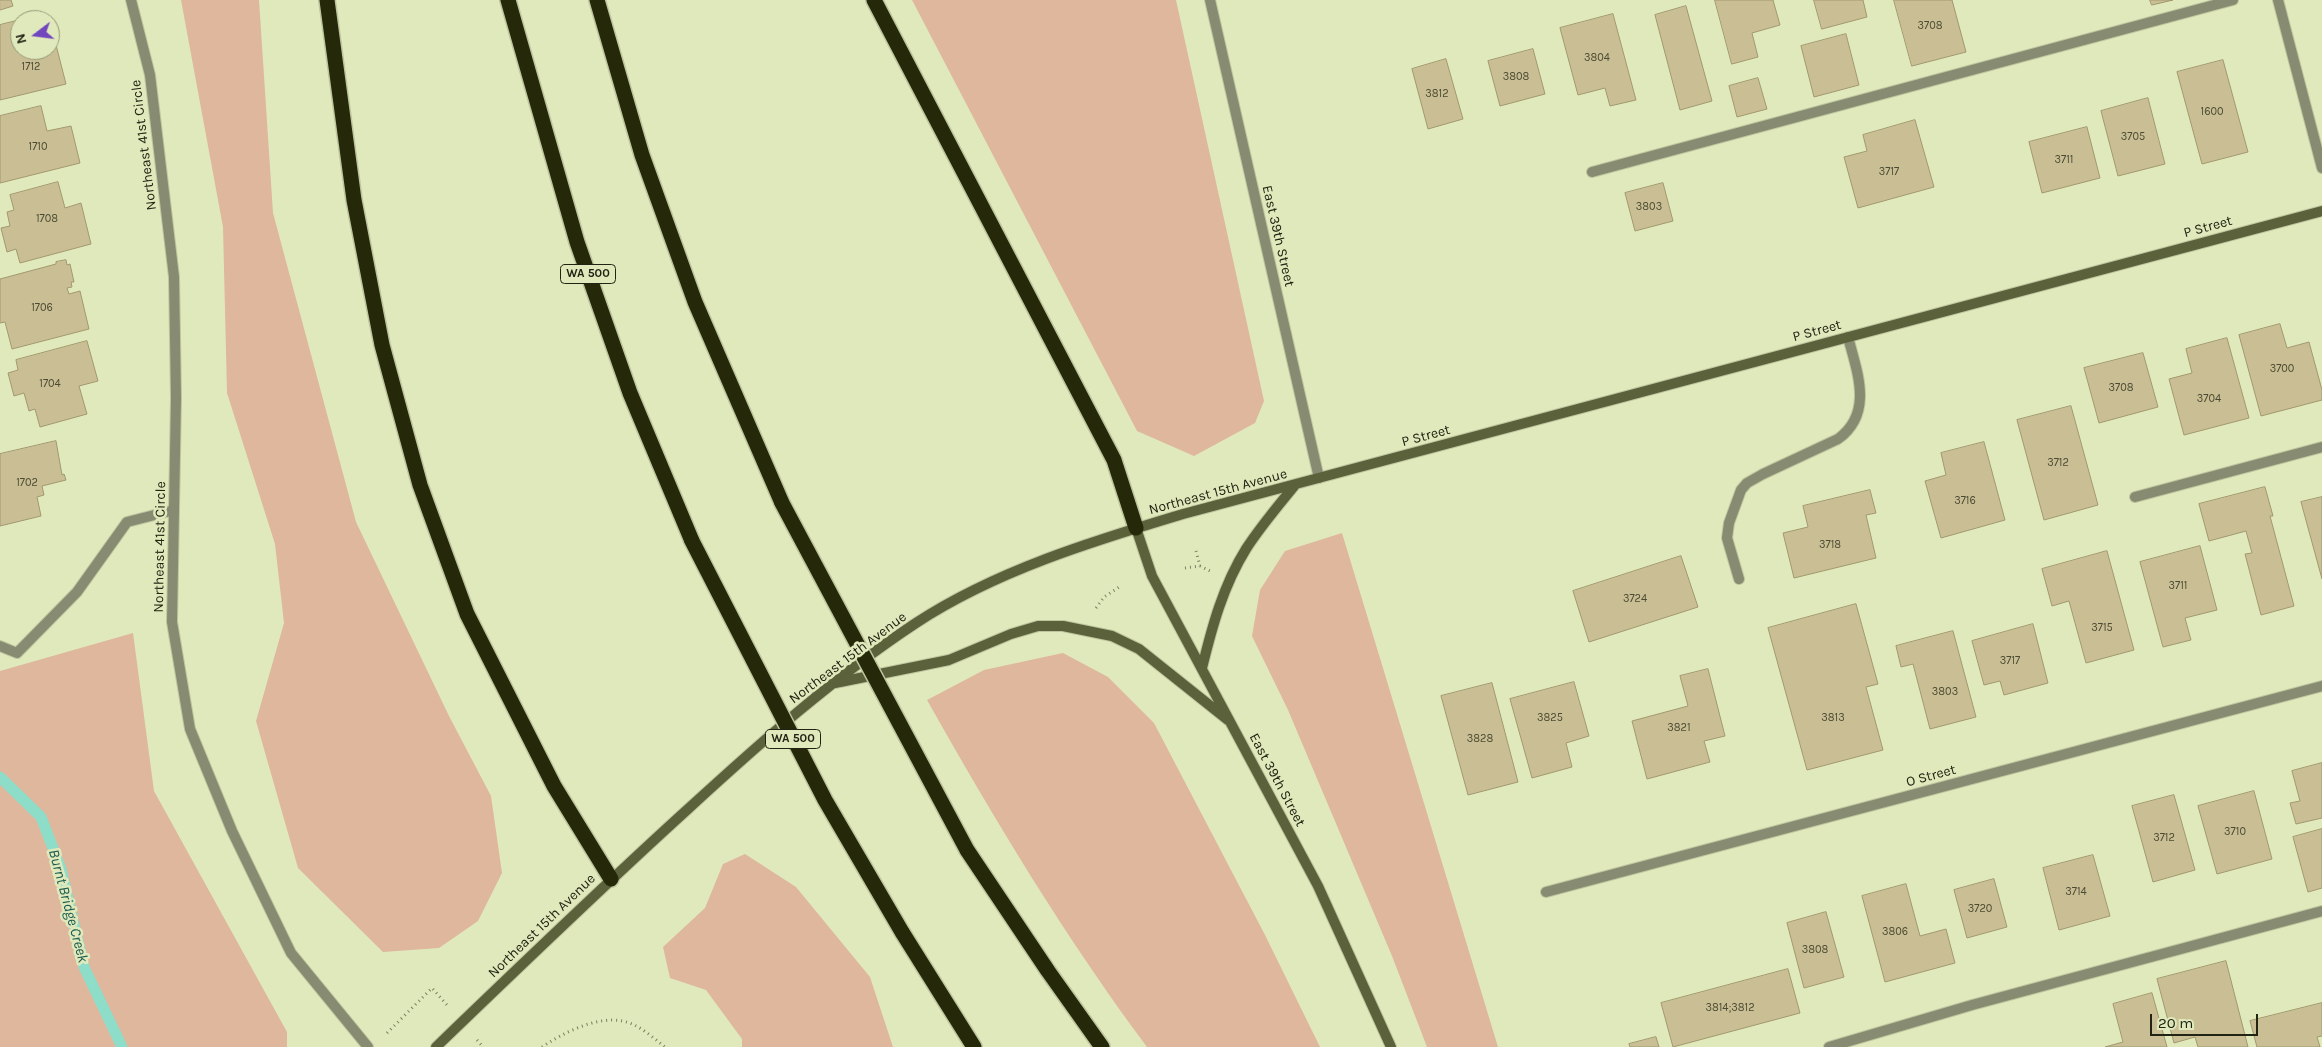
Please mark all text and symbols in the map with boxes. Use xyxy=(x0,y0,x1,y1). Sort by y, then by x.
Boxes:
north arrow xyxy=(10,10,60,60)
house number: 3708 xyxy=(1918,19,1942,33)
text: N xyxy=(11,32,31,46)
house number: 3804 xyxy=(1584,51,1610,65)
house number: 1712 xyxy=(22,60,40,74)
house number: 3808 xyxy=(1503,70,1529,84)
street label: Northeast 41st Circle xyxy=(128,79,160,211)
house number: 3812 xyxy=(1425,87,1449,101)
house number: 1600 xyxy=(2201,105,2223,119)
house number: 3705 xyxy=(2121,130,2145,144)
house number: 1710 xyxy=(29,140,47,154)
house number: 3711 xyxy=(2055,153,2073,167)
house number: 3717 xyxy=(1879,165,1899,179)
street label: East 39th Street xyxy=(1258,184,1298,288)
house number: 3803 xyxy=(1636,200,1662,214)
house number: 1708 xyxy=(36,212,58,226)
street label: P Street xyxy=(2182,212,2234,242)
road number: WA 500 xyxy=(560,264,616,284)
house number: 1706 xyxy=(31,301,53,315)
street label: P Street xyxy=(1791,316,1843,346)
house number: 3700 xyxy=(2270,362,2294,376)
house number: 1704 xyxy=(39,377,61,391)
house number: 3708 xyxy=(2109,381,2133,395)
house number: 3704 xyxy=(2197,392,2221,406)
street label: P Street xyxy=(1400,421,1452,451)
house number: 3712 xyxy=(2047,456,2069,470)
street label: Northeast 15th Avenue xyxy=(1147,465,1289,519)
house number: 1702 xyxy=(16,476,38,490)
street label: Northeast 41st Circle xyxy=(150,481,170,613)
house number: 3716 xyxy=(1954,494,1976,508)
house number: 3718 xyxy=(1819,538,1841,552)
house number: 3711 xyxy=(2169,579,2187,593)
house number: 3724 xyxy=(1623,592,1647,606)
street label: Northeast 15th Avenue xyxy=(786,608,910,708)
house number: 3715 xyxy=(2091,621,2113,635)
house number: 3717 xyxy=(2000,654,2020,668)
house number: 3803 xyxy=(1932,685,1958,699)
house number: 3825 xyxy=(1537,711,1563,725)
house number: 3813 xyxy=(1821,711,1845,725)
house number: 3821 xyxy=(1667,721,1691,735)
road number: WA 500 xyxy=(766,730,820,749)
street label: East 39th Street xyxy=(1245,730,1309,830)
house number: 3828 xyxy=(1467,732,1493,746)
street label: O Street xyxy=(1904,761,1958,791)
house number: 3710 xyxy=(2224,825,2246,839)
house number: 3712 xyxy=(2153,831,2175,845)
water label: Burnt Bridge Creek xyxy=(44,847,92,965)
street label: Northeast 15th Avenue xyxy=(485,870,599,982)
house number: 3714 xyxy=(2065,885,2087,899)
house number: 3720 xyxy=(1968,902,1992,916)
house number: 3806 xyxy=(1882,925,1908,939)
house number: 3808 xyxy=(1802,943,1828,957)
house number: 3814;3812 xyxy=(1705,1001,1755,1015)
scale bar xyxy=(2152,1004,2260,1036)
text: 20 m xyxy=(2158,1014,2193,1032)

